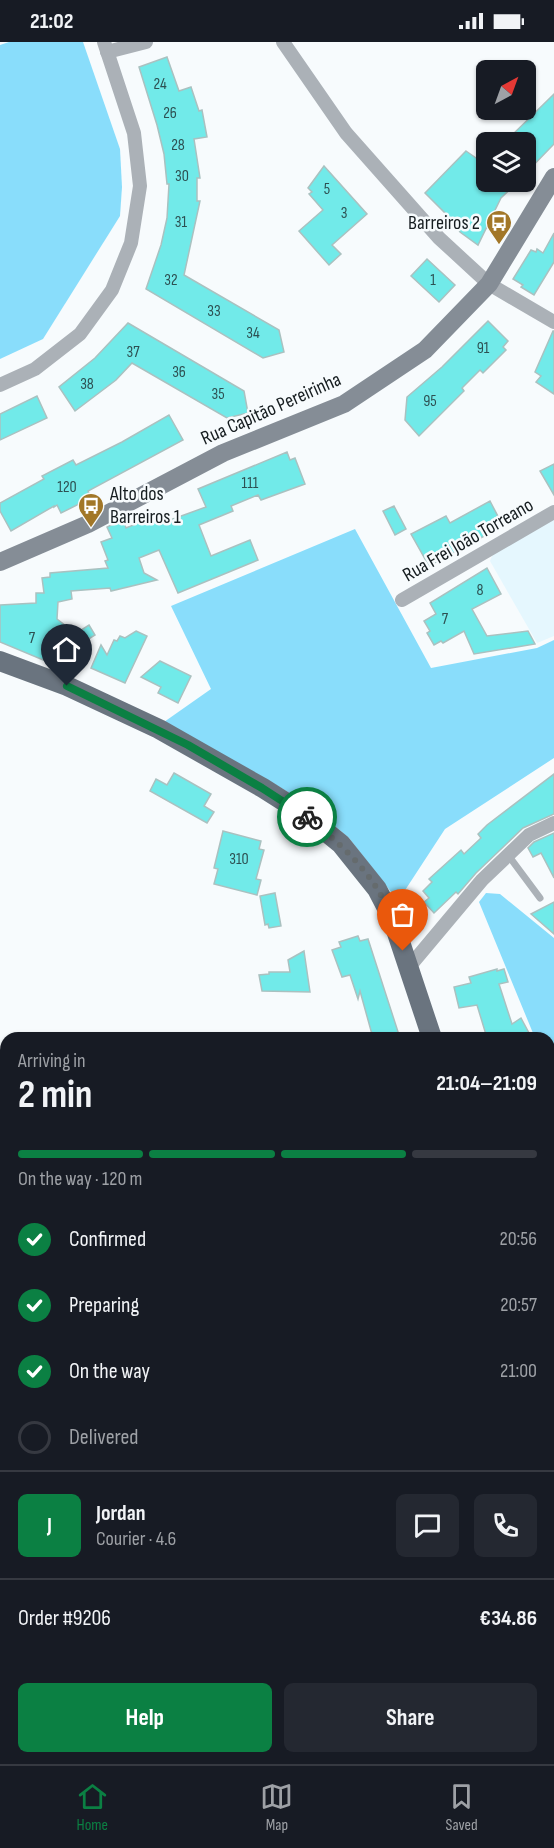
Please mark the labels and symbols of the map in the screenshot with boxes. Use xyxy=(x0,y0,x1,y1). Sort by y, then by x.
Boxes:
north arrow xyxy=(476,60,536,120)
house number: 24 xyxy=(153,75,167,94)
house number: 26 xyxy=(163,104,177,123)
house number: 28 xyxy=(171,136,185,155)
house number: 30 xyxy=(175,167,189,186)
house number: 5 xyxy=(324,180,330,199)
house number: 3 xyxy=(341,204,347,223)
bus stop icon: Barreiros 2 xyxy=(484,208,514,246)
place label: Barreiros 2 xyxy=(408,211,480,235)
house number: 31 xyxy=(175,213,188,232)
house number: 32 xyxy=(164,271,178,290)
house number: 1 xyxy=(430,271,436,290)
house number: 33 xyxy=(207,302,221,321)
house number: 34 xyxy=(246,324,260,343)
house number: 91 xyxy=(477,339,490,358)
house number: 37 xyxy=(126,343,140,362)
house number: 36 xyxy=(172,363,186,382)
street label: Rua Capitão Pereirinha xyxy=(197,367,345,451)
house number: 38 xyxy=(80,375,94,394)
house number: 35 xyxy=(211,385,225,404)
house number: 95 xyxy=(423,392,437,411)
house number: 111 xyxy=(242,474,259,493)
house number: 120 xyxy=(57,478,77,497)
place label: Alto dos Barreiros 1 xyxy=(109,482,181,529)
bus stop icon: Alto dos Barreiros 1 xyxy=(76,491,106,529)
street label: Rua Frei João Torreano xyxy=(398,493,538,587)
house number: 8 xyxy=(476,581,484,600)
house number: 7 xyxy=(442,610,449,629)
pin xyxy=(41,624,92,686)
house number: 7 xyxy=(29,629,36,648)
courier xyxy=(277,787,337,847)
house number: 310 xyxy=(229,850,249,869)
pin xyxy=(377,889,428,951)

